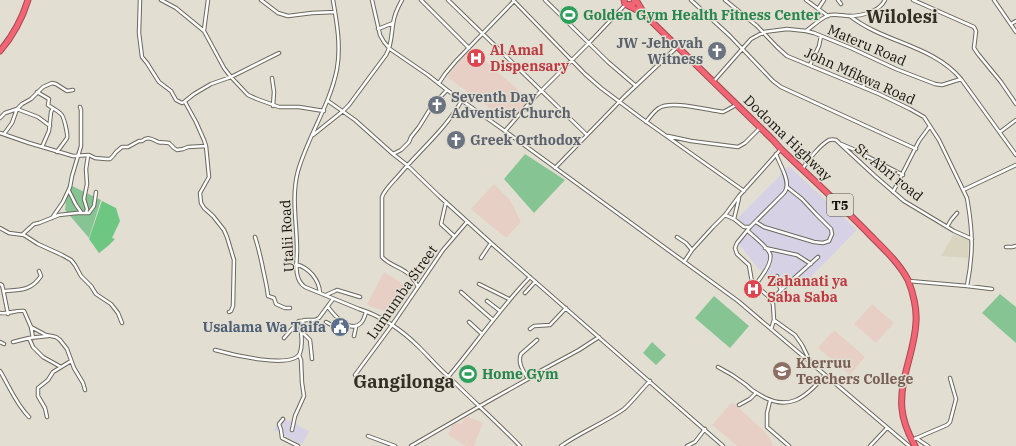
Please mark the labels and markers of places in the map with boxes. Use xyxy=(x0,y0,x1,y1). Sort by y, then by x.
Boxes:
sports icon: Golden Gym Health Fitness Center xyxy=(558,4,580,26)
place label: Golden Gym Health Fitness Center xyxy=(583,6,821,24)
place label: JW -Jehovah Witness xyxy=(616,34,703,68)
church icon: JW -Jehovah Witness xyxy=(706,40,728,62)
place label: Al Amal Dispensary xyxy=(490,41,569,75)
hospital icon: Al Amal Dispensary xyxy=(465,47,487,69)
place label: Seventh Day Adventist Church xyxy=(451,88,571,122)
church icon: Seventh Day Adventist Church xyxy=(426,94,448,116)
church icon: Greek Orthodox xyxy=(445,129,467,151)
place label: Greek Orthodox xyxy=(470,131,582,149)
place label: Zahanati ya Saba Saba xyxy=(767,272,848,306)
hospital icon: Zahanati ya Saba Saba xyxy=(742,278,764,300)
public building icon: Usalama Wa Taifa xyxy=(329,316,351,338)
place label: Usalama Wa Taifa xyxy=(203,318,326,336)
place label: Klerruu Teachers College xyxy=(796,354,913,388)
school or university icon: Klerruu Teachers College xyxy=(771,360,793,382)
sports icon: Home Gym xyxy=(457,363,479,385)
place label: Home Gym xyxy=(482,365,559,383)

